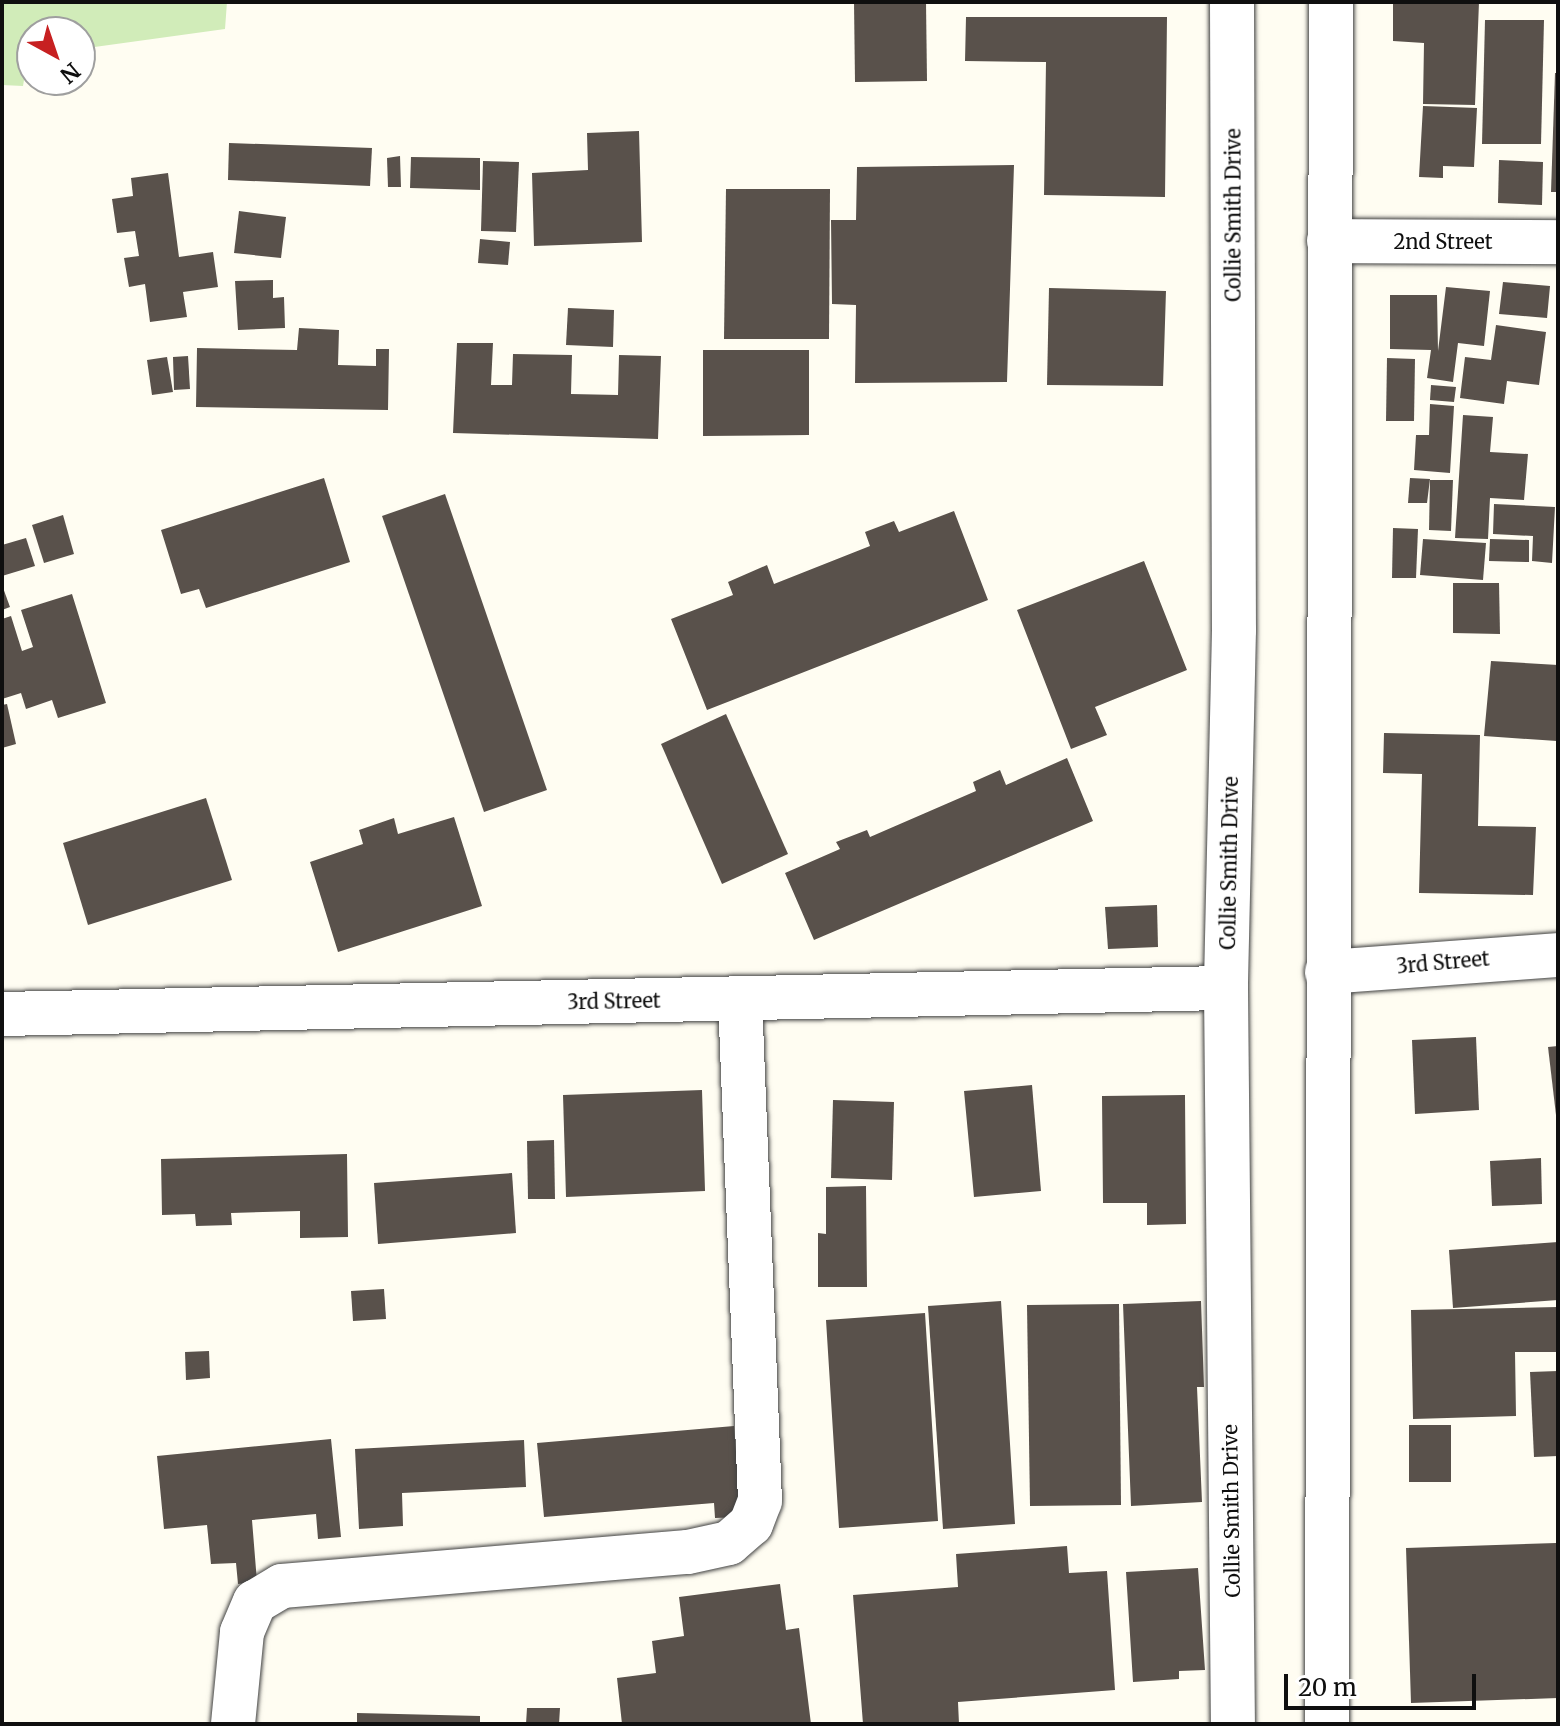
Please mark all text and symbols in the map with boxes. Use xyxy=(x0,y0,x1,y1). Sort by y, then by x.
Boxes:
north arrow xyxy=(16,16,96,96)
text: N xyxy=(54,57,86,89)
street label: Collie Smith Drive xyxy=(1221,128,1245,302)
street label: 2nd Street xyxy=(1393,229,1493,253)
street label: Collie Smith Drive xyxy=(1215,776,1243,950)
street label: 3rd Street xyxy=(1395,946,1491,978)
street label: 3rd Street xyxy=(567,988,661,1014)
street label: Collie Smith Drive xyxy=(1217,1424,1245,1598)
scale bar xyxy=(1288,1658,1480,1708)
text: 20 m xyxy=(1298,1672,1357,1703)

